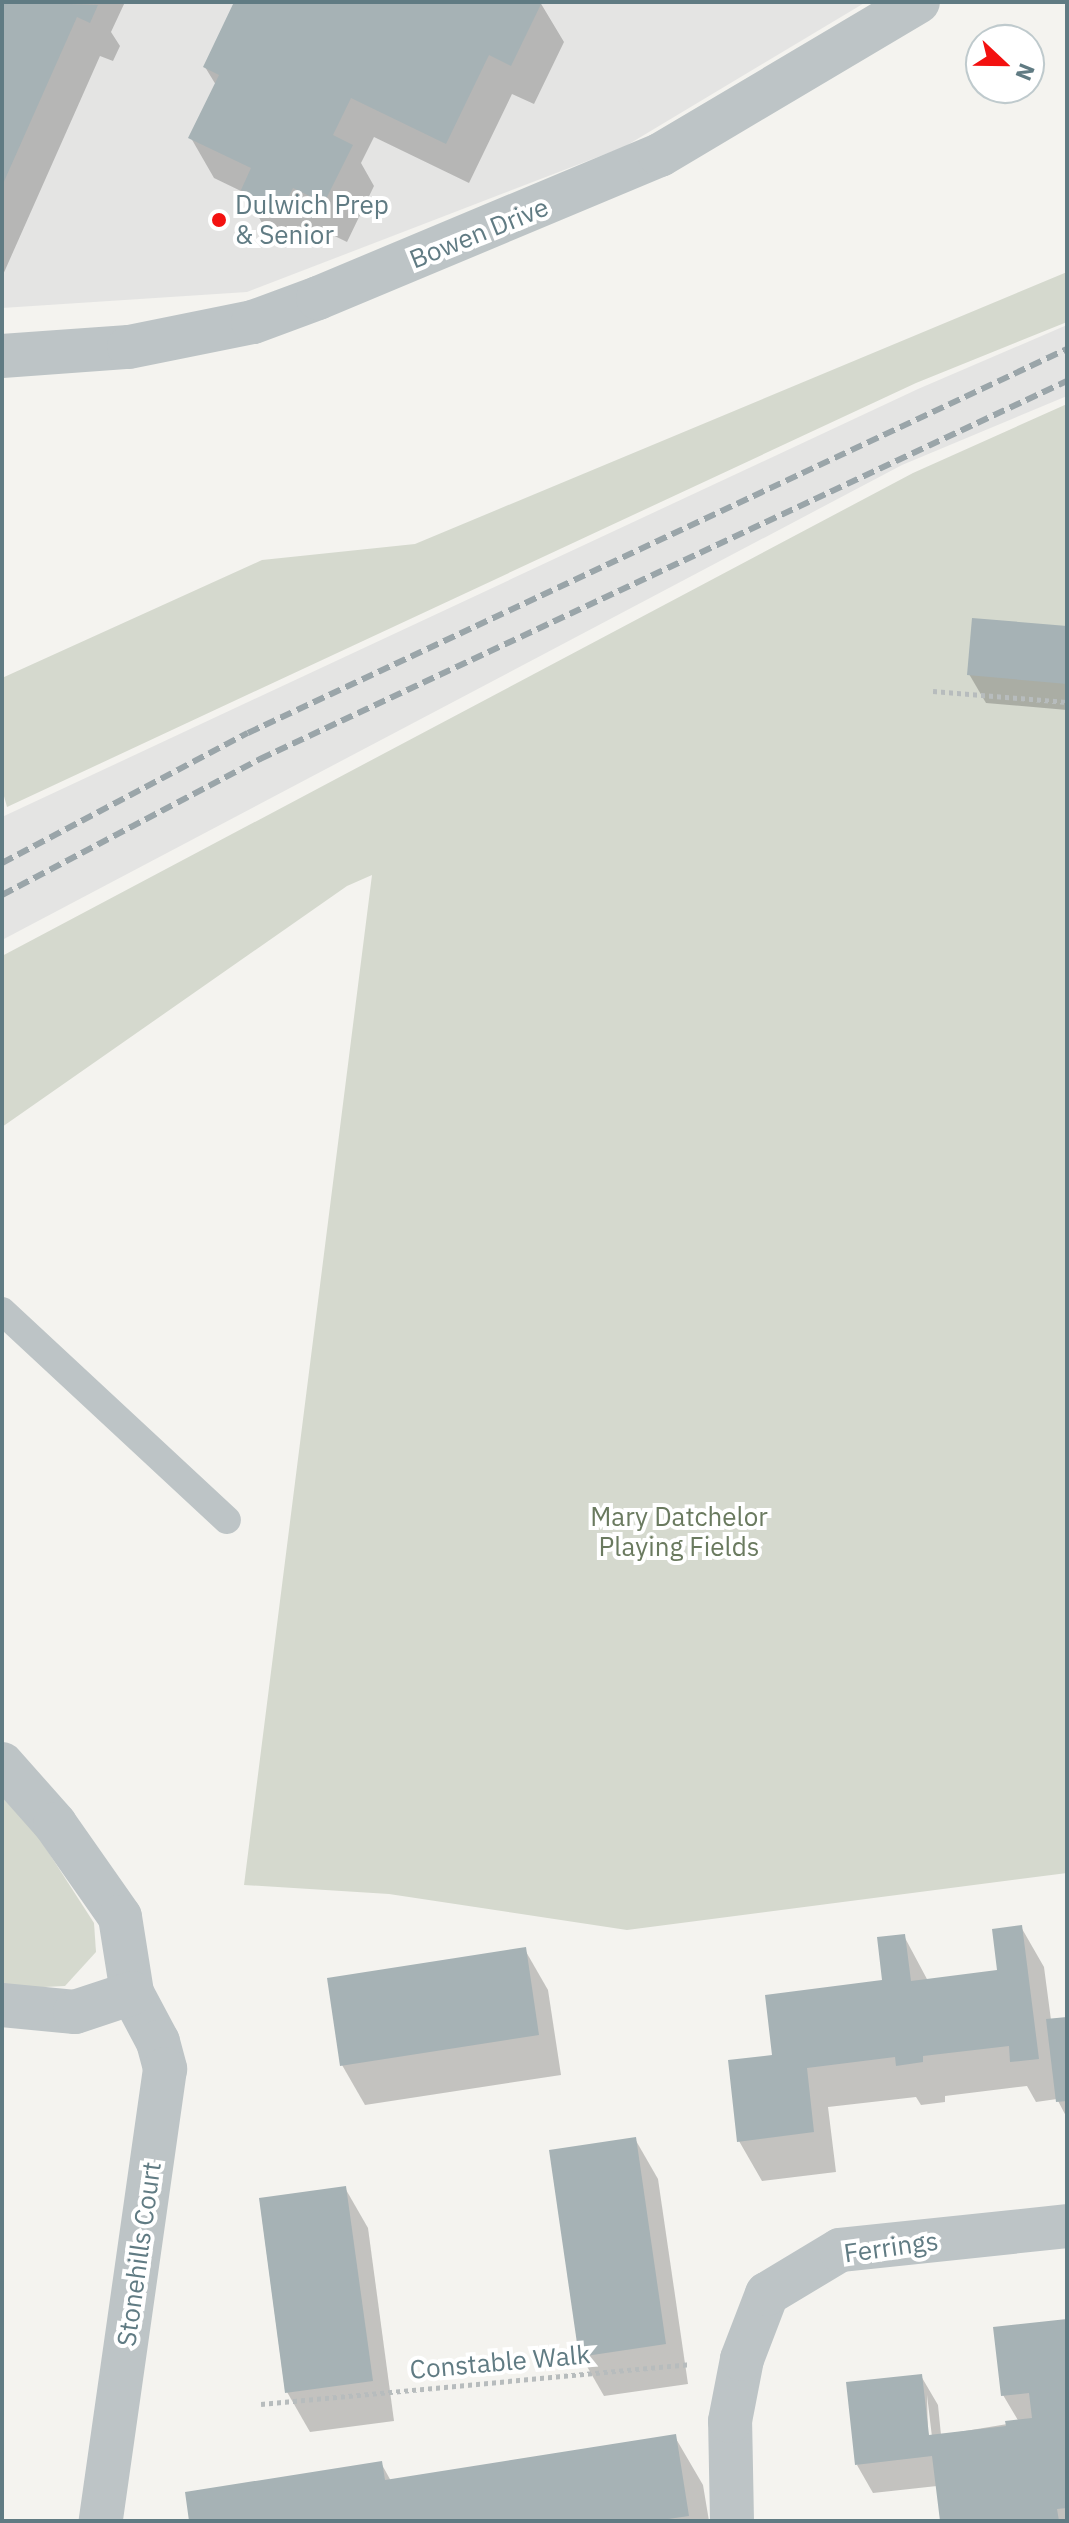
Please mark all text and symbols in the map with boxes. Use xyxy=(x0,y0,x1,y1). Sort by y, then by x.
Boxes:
north arrow xyxy=(965,24,1045,104)
text: N xyxy=(1009,60,1042,85)
place label: Dulwich Prep & Senior xyxy=(235,189,389,250)
street label: Bowen Drive xyxy=(405,191,553,275)
marker: Dulwich Prep & Senior xyxy=(210,211,228,229)
park label: Mary Datchelor Playing Fields xyxy=(590,1501,768,1562)
street label: Stonehills Court xyxy=(111,2160,167,2348)
street label: Ferrings xyxy=(842,2225,940,2269)
street label: Constable Walk xyxy=(408,2339,592,2385)

